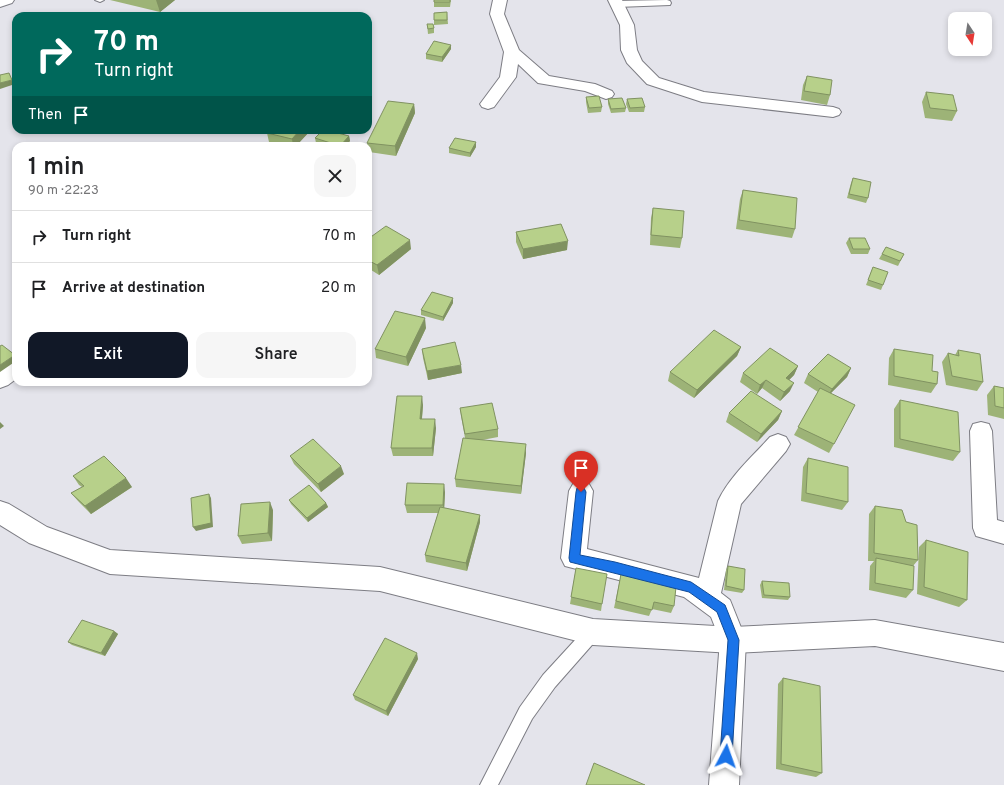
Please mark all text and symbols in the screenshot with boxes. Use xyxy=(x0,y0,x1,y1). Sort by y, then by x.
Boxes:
north arrow xyxy=(948,12,992,56)
map controls xyxy=(948,12,992,56)
text: 70 m xyxy=(94,25,159,61)
icon: right xyxy=(28,28,80,80)
text: Turn right xyxy=(94,60,174,83)
icon: arrive xyxy=(70,104,92,126)
text: Then xyxy=(28,106,62,125)
text: 1 min xyxy=(28,153,85,183)
button: close xyxy=(314,155,356,197)
text: 90 m · 22:23 xyxy=(28,183,99,199)
icon: right xyxy=(28,226,50,248)
text: Turn right xyxy=(62,227,131,246)
text: 70 m xyxy=(323,227,356,246)
icon: arrive xyxy=(28,278,50,300)
text: Arrive at destination xyxy=(62,279,205,298)
text: 20 m xyxy=(321,279,356,298)
button: Exit xyxy=(28,332,188,378)
button: Share xyxy=(196,332,356,378)
pin xyxy=(564,451,598,492)
icon: arrive xyxy=(570,457,592,479)
position arrow xyxy=(705,735,747,777)

